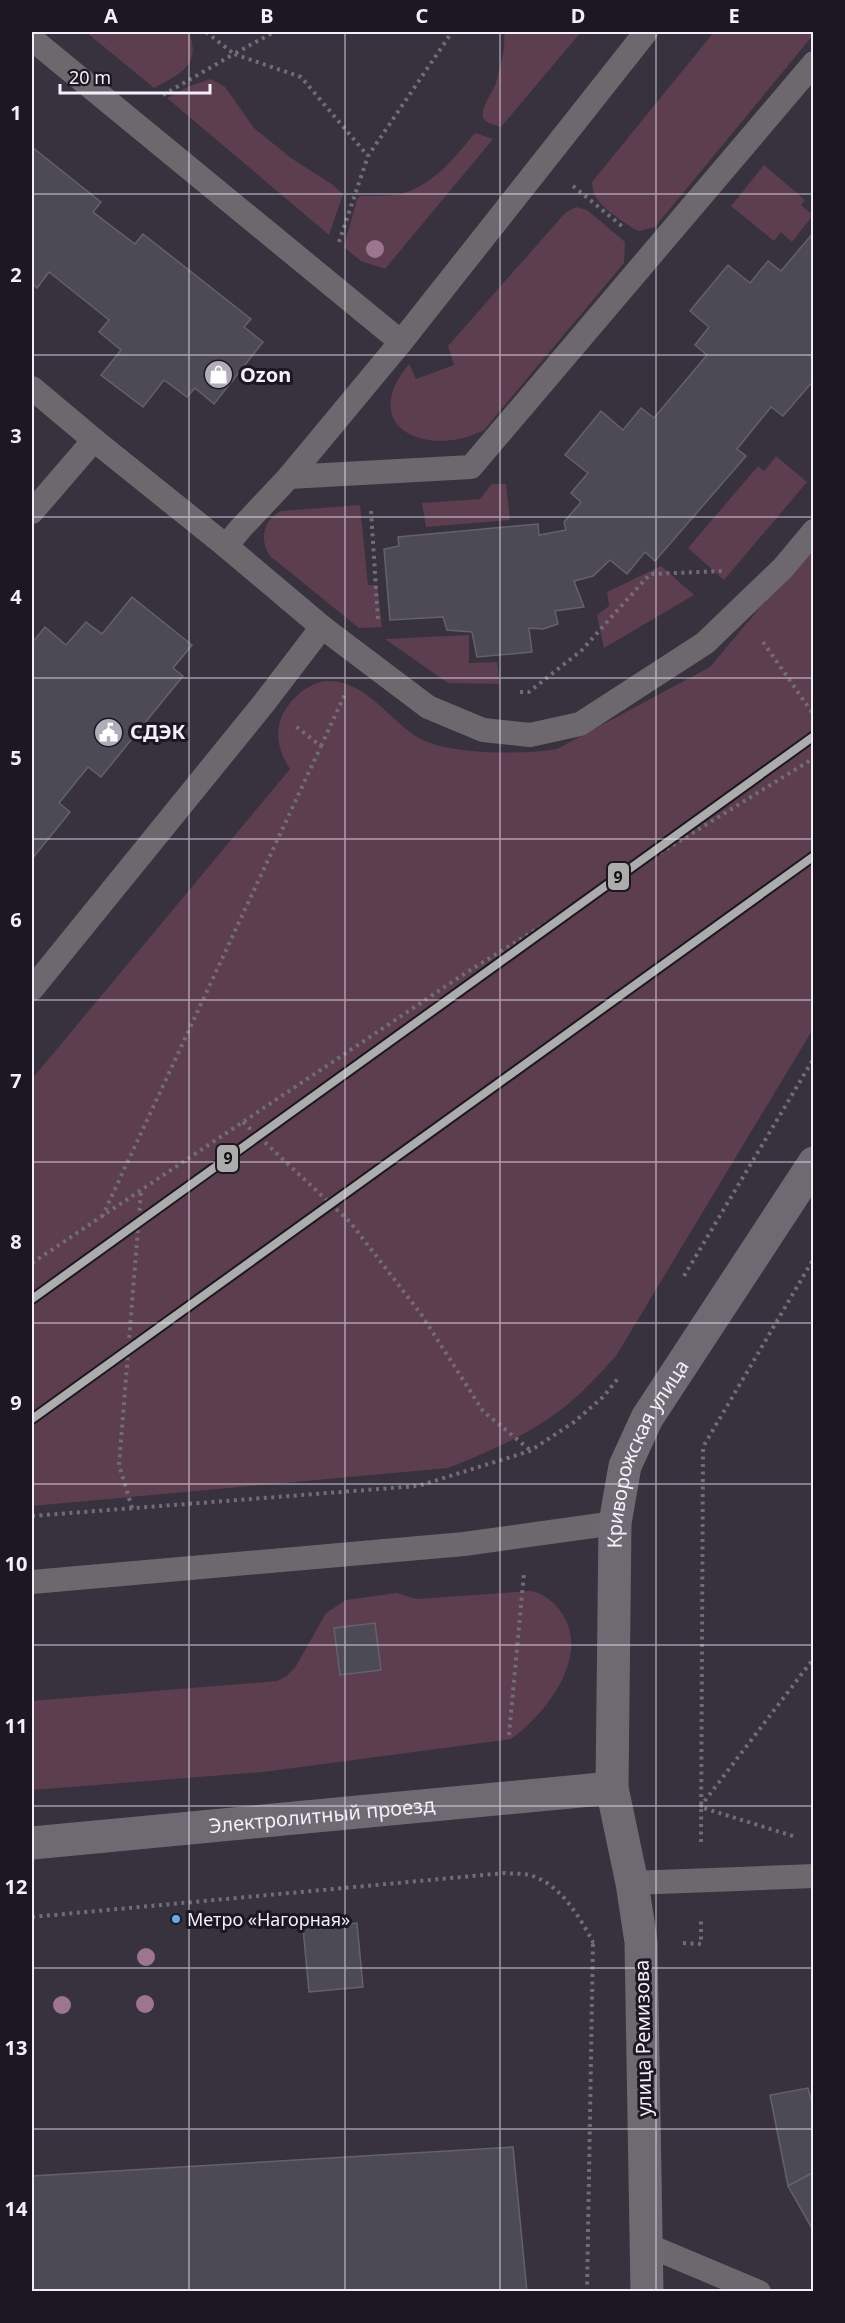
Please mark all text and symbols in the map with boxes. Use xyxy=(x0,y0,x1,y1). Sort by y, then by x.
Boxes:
text: A xyxy=(104,2,118,29)
text: B xyxy=(260,2,274,29)
text: C xyxy=(416,2,429,29)
text: D xyxy=(571,2,585,29)
text: E xyxy=(728,2,740,29)
scale bar xyxy=(60,57,210,95)
text: 20 m xyxy=(69,65,111,89)
text: 1 xyxy=(10,99,22,126)
text: 2 xyxy=(10,261,22,288)
shop icon: Ozon xyxy=(203,359,235,391)
place label: Ozon xyxy=(240,361,291,388)
text: 3 xyxy=(10,422,22,449)
text: 4 xyxy=(10,583,22,610)
public building icon: СДЭК xyxy=(93,716,125,748)
place label: СДЭК xyxy=(130,718,186,745)
text: 5 xyxy=(10,744,22,771)
line badge: 9 xyxy=(607,862,630,891)
text: 9 xyxy=(613,866,623,888)
text: 6 xyxy=(10,906,22,933)
text: 7 xyxy=(10,1067,22,1094)
line badge: 9 xyxy=(216,1144,239,1173)
text: 9 xyxy=(223,1147,233,1169)
text: 8 xyxy=(10,1228,22,1255)
street label: Криворожская улица xyxy=(601,1354,695,1549)
text: 9 xyxy=(10,1389,22,1416)
text: 10 xyxy=(5,1550,27,1577)
text: 11 xyxy=(5,1712,27,1739)
street label: Электролитный проезд xyxy=(207,1791,436,1839)
text: 12 xyxy=(5,1873,27,1900)
place label: Метро «Нагорная» xyxy=(187,1907,350,1931)
marker: Метро «Нагорная» xyxy=(170,1913,182,1925)
street label: улица Ремизова xyxy=(628,1959,657,2117)
text: 13 xyxy=(5,2034,27,2061)
text: 14 xyxy=(5,2195,28,2222)

